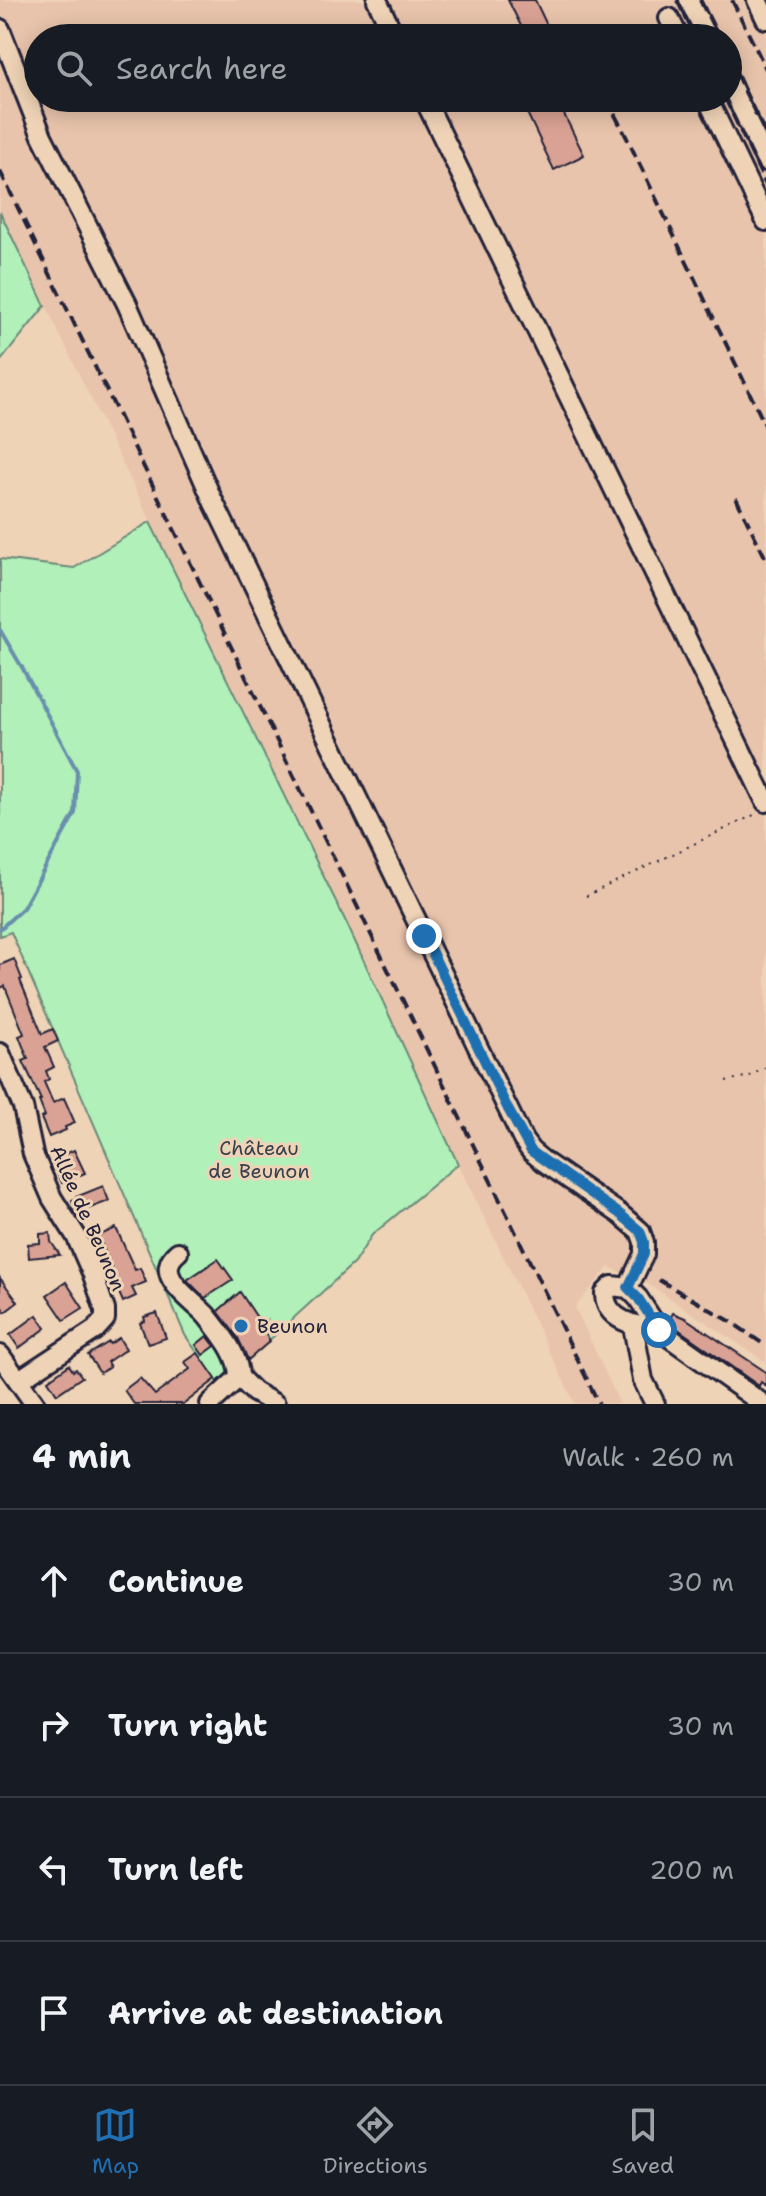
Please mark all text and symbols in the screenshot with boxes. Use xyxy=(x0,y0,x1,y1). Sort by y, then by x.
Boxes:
search box xyxy=(24,24,742,112)
icon: search xyxy=(52,46,96,90)
text: Search here xyxy=(116,48,287,89)
route end xyxy=(406,918,442,954)
park label: Château de Beunon xyxy=(208,1135,310,1184)
street label: Allée de Beunon xyxy=(44,1141,132,1295)
route start xyxy=(641,1312,677,1348)
place label: Beunon xyxy=(257,1313,328,1339)
marker: Beunon xyxy=(232,1317,250,1335)
text: 4 min xyxy=(32,1433,131,1479)
text: Walk · 260 m xyxy=(562,1439,734,1474)
icon: ahead xyxy=(32,1559,76,1603)
text: Continue xyxy=(108,1561,244,1602)
text: 30 m xyxy=(667,1564,734,1599)
icon: right xyxy=(32,1703,76,1747)
text: Turn right xyxy=(108,1705,267,1746)
text: 30 m xyxy=(667,1708,734,1743)
icon: left xyxy=(32,1847,76,1891)
text: Turn left xyxy=(108,1849,243,1890)
text: 200 m xyxy=(649,1852,734,1887)
icon: arrive xyxy=(32,1991,76,2035)
text: Arrive at destination xyxy=(108,1993,443,2034)
tab: Map xyxy=(92,2103,139,2180)
tab: Directions xyxy=(323,2103,428,2180)
tab: Saved xyxy=(612,2103,674,2180)

